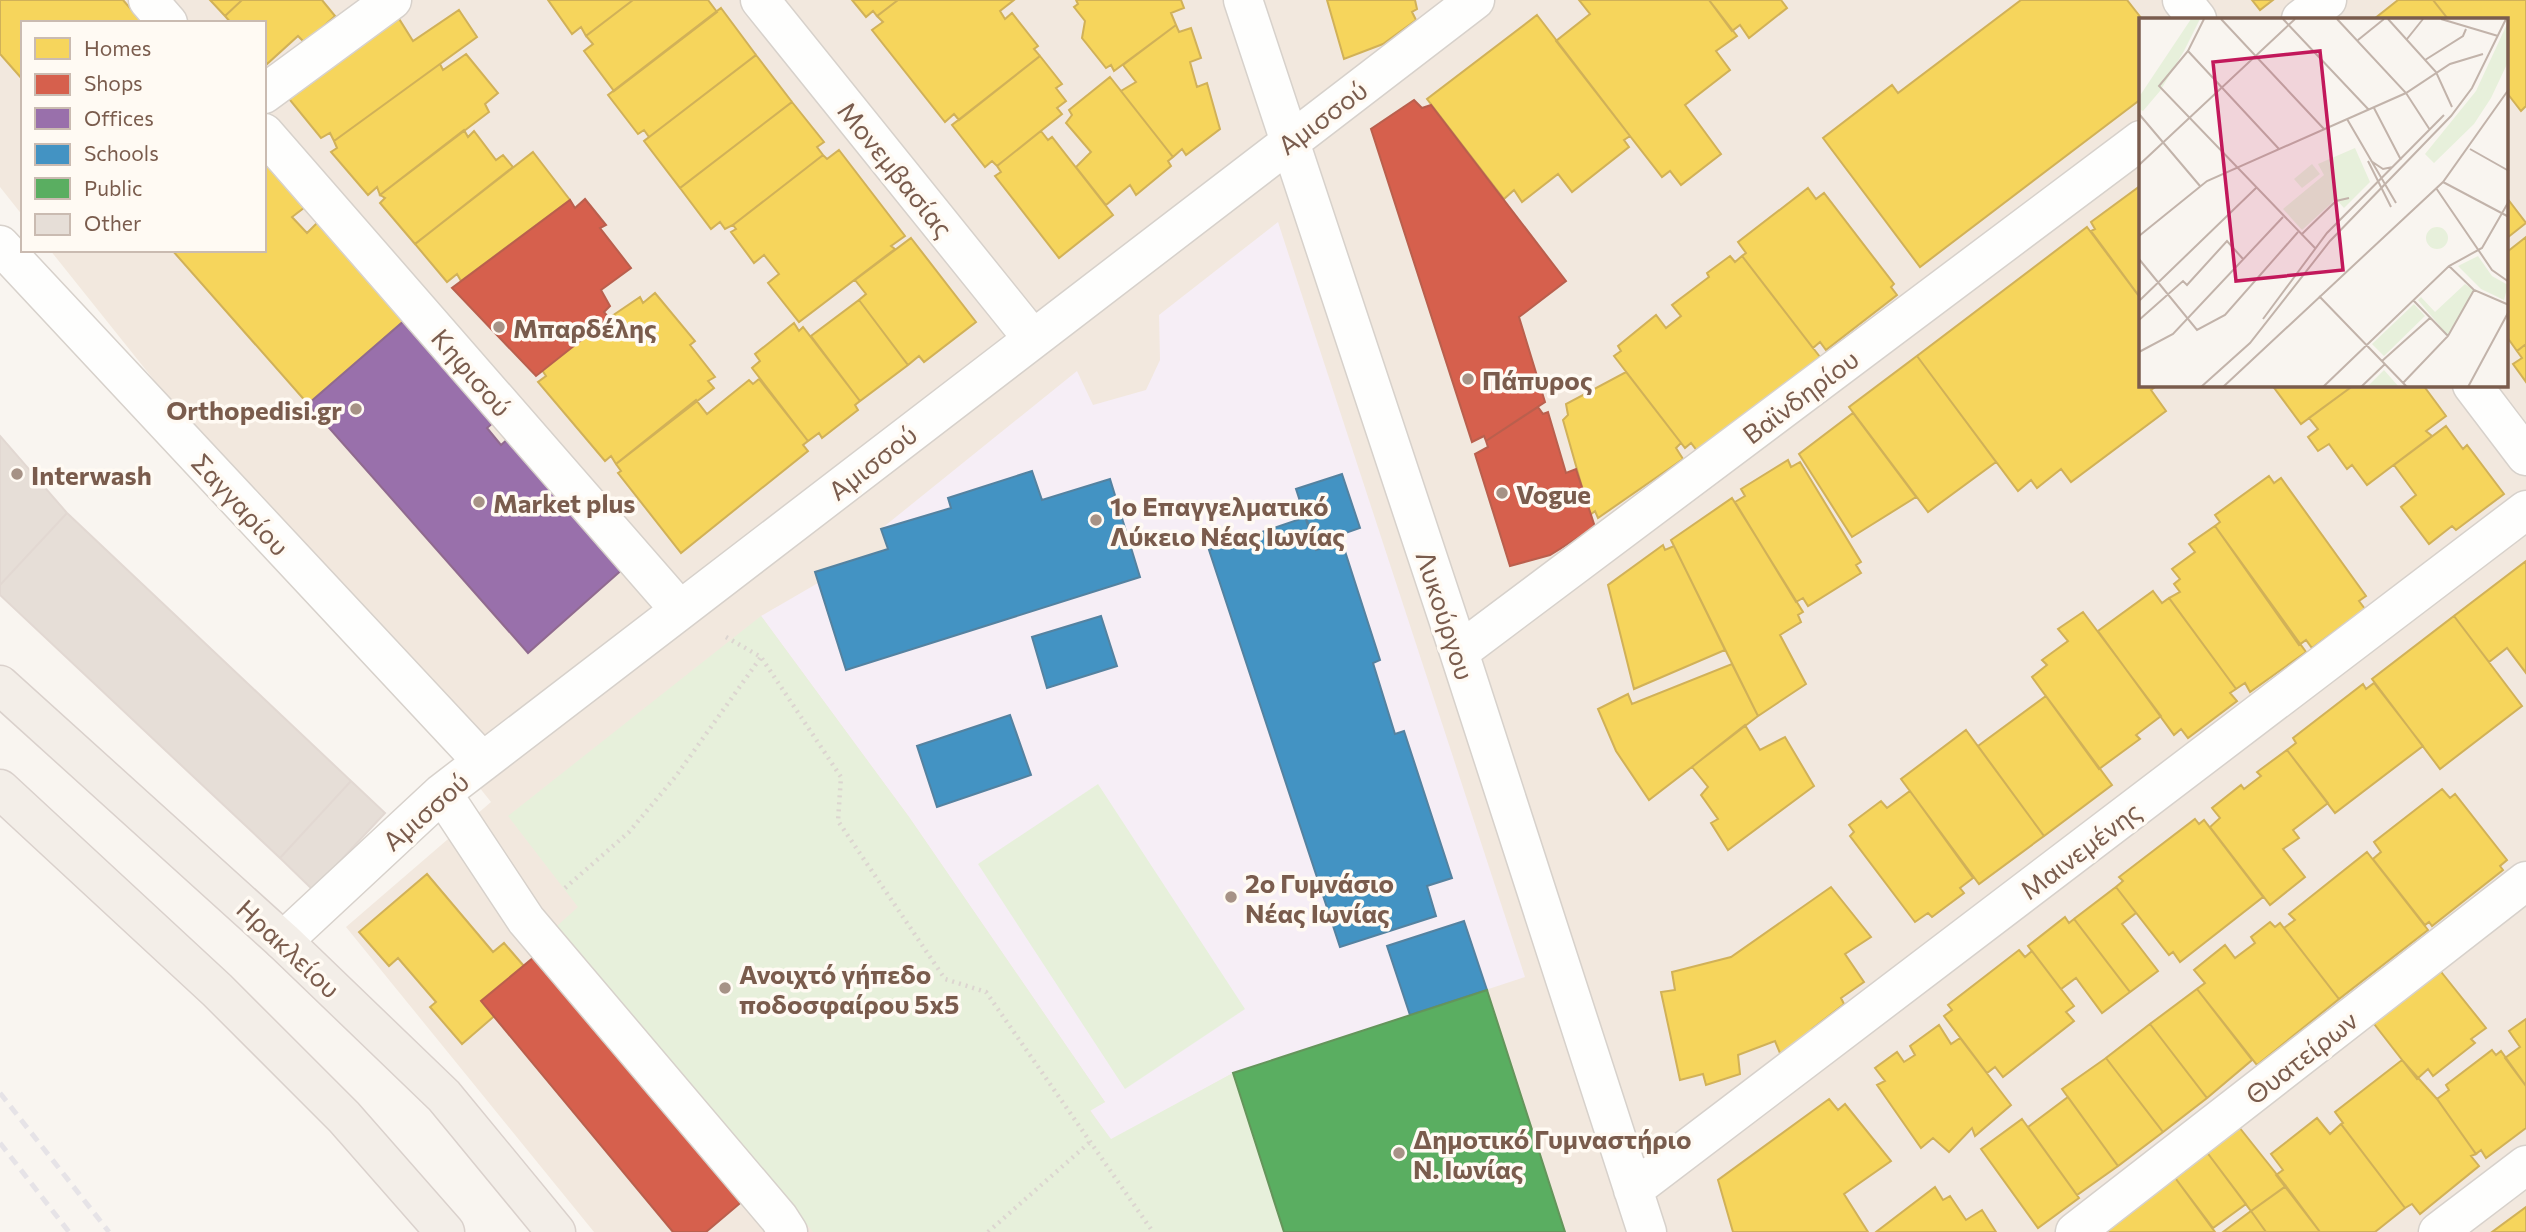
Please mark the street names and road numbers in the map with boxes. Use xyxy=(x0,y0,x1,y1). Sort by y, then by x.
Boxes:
street label: Αμισσού xyxy=(1271,74,1373,160)
street label: Μονεμβασίας xyxy=(832,95,960,243)
street label: Κηφισού xyxy=(426,322,518,422)
street label: Βαϊνδηρίου xyxy=(1736,342,1864,450)
street label: Αμισσού xyxy=(822,418,922,506)
street label: Σαγγαρίου xyxy=(186,447,296,561)
street label: Λυκούργου xyxy=(1411,547,1481,683)
street label: Αμισσού xyxy=(376,765,474,857)
street label: Μαινεμένης xyxy=(2014,795,2146,905)
street label: Ηρακλείου xyxy=(231,892,347,1004)
street label: Θυατείρων xyxy=(2239,1004,2363,1110)

